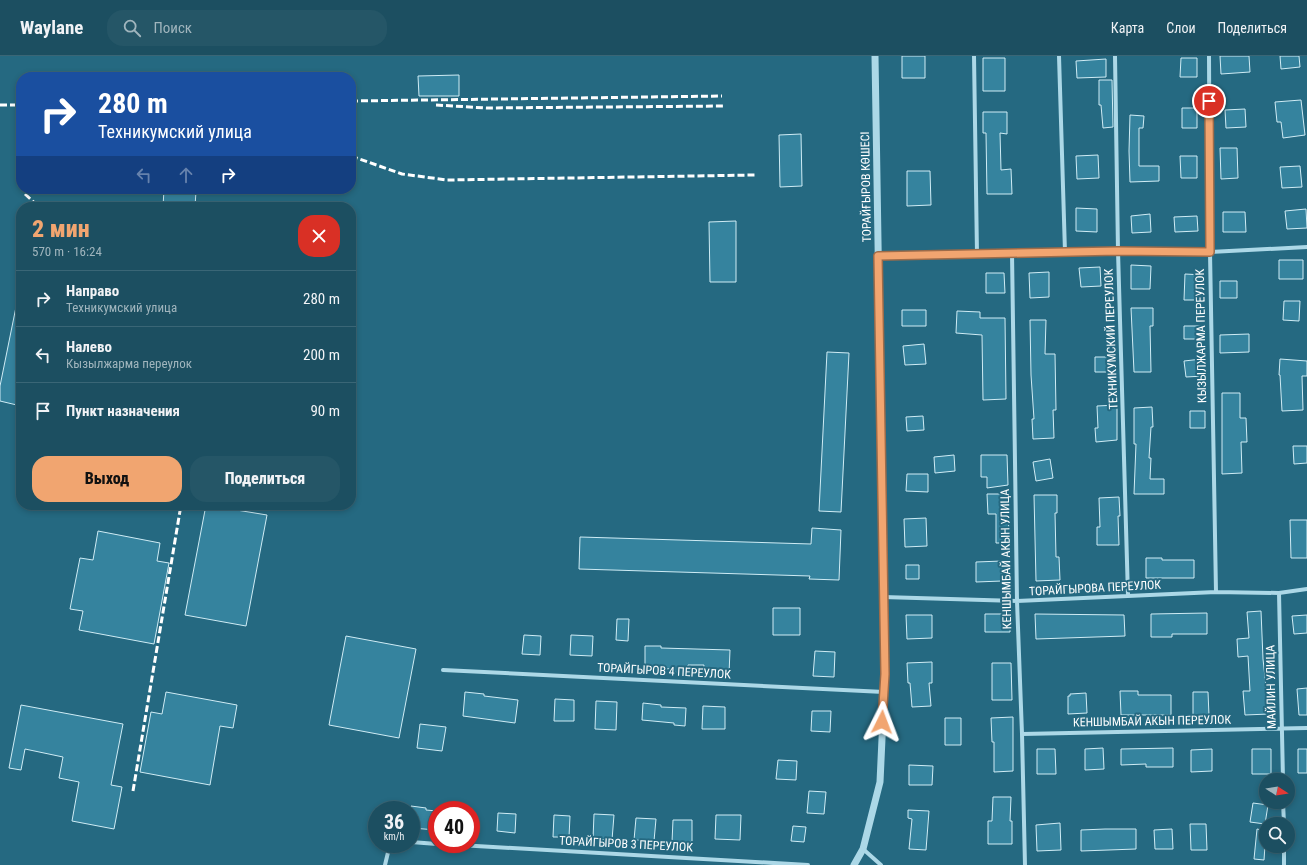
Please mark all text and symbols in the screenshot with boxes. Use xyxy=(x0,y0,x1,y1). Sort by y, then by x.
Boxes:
search box xyxy=(107,10,387,46)
text: Waylane xyxy=(20,16,83,39)
icon: search xyxy=(121,17,143,39)
text: Поиск xyxy=(153,19,192,37)
text: Карта xyxy=(1111,20,1144,36)
text: Слои xyxy=(1166,20,1196,36)
text: Поделиться xyxy=(1218,20,1287,36)
pin xyxy=(1192,84,1226,118)
text: 280 m xyxy=(98,87,168,120)
icon: right xyxy=(32,88,84,140)
icon: arrive xyxy=(1198,90,1220,112)
text: Техникумский улица xyxy=(98,121,252,142)
street label: ТОРАЙҒЫРОВ КӨШЕСІ xyxy=(857,131,874,243)
icon: left xyxy=(133,164,155,186)
icon: ahead xyxy=(175,164,197,186)
icon: right xyxy=(217,164,239,186)
text: 2 мин xyxy=(32,215,90,243)
button: close xyxy=(298,215,340,257)
text: 570 m · 16:24 xyxy=(32,244,102,259)
street label: ТЕХНИКУМСКИЙ ПЕРЕУЛОК xyxy=(1101,268,1120,410)
street label: КЫЗЫЛЖАРМА ПЕРЕУЛОК xyxy=(1193,269,1209,403)
text: Направо xyxy=(66,282,119,300)
icon: right xyxy=(32,288,54,310)
text: 280 m xyxy=(303,290,340,308)
text: Техникумский улица xyxy=(66,300,177,315)
text: Налево xyxy=(66,338,112,356)
icon: left xyxy=(32,344,54,366)
text: 200 m xyxy=(303,346,340,364)
text: Кызылжарма переулок xyxy=(66,356,192,371)
icon: arrive xyxy=(32,400,54,422)
text: Пункт назначения xyxy=(66,402,180,420)
text: 90 m xyxy=(310,402,340,420)
button: Выход xyxy=(32,456,182,502)
button: Поделиться xyxy=(190,456,340,502)
street label: КЕНШЫМБАЙ АКЫН УЛИЦА xyxy=(997,489,1014,629)
street label: ТОРАЙГЫРОВА ПЕРЕУЛОК xyxy=(1029,577,1162,598)
street label: МАЙЛИН УЛИЦА xyxy=(1262,645,1279,729)
street label: ТОРАЙГЫРОВ 4 ПЕРЕУЛОК xyxy=(597,660,732,682)
position arrow xyxy=(861,701,903,743)
street label: КЕНШЫМБАЙ АКЫН ПЕРЕУЛОК xyxy=(1073,712,1232,729)
north arrow xyxy=(1259,773,1295,809)
map controls xyxy=(1259,773,1295,853)
speed limit sign: 40 xyxy=(428,801,480,853)
text: 36 xyxy=(384,810,404,834)
button: search xyxy=(1259,817,1295,853)
text: km/h xyxy=(384,831,404,842)
street label: ТОРАЙГЫРОВ 3 ПЕРЕУЛОК xyxy=(559,833,694,855)

